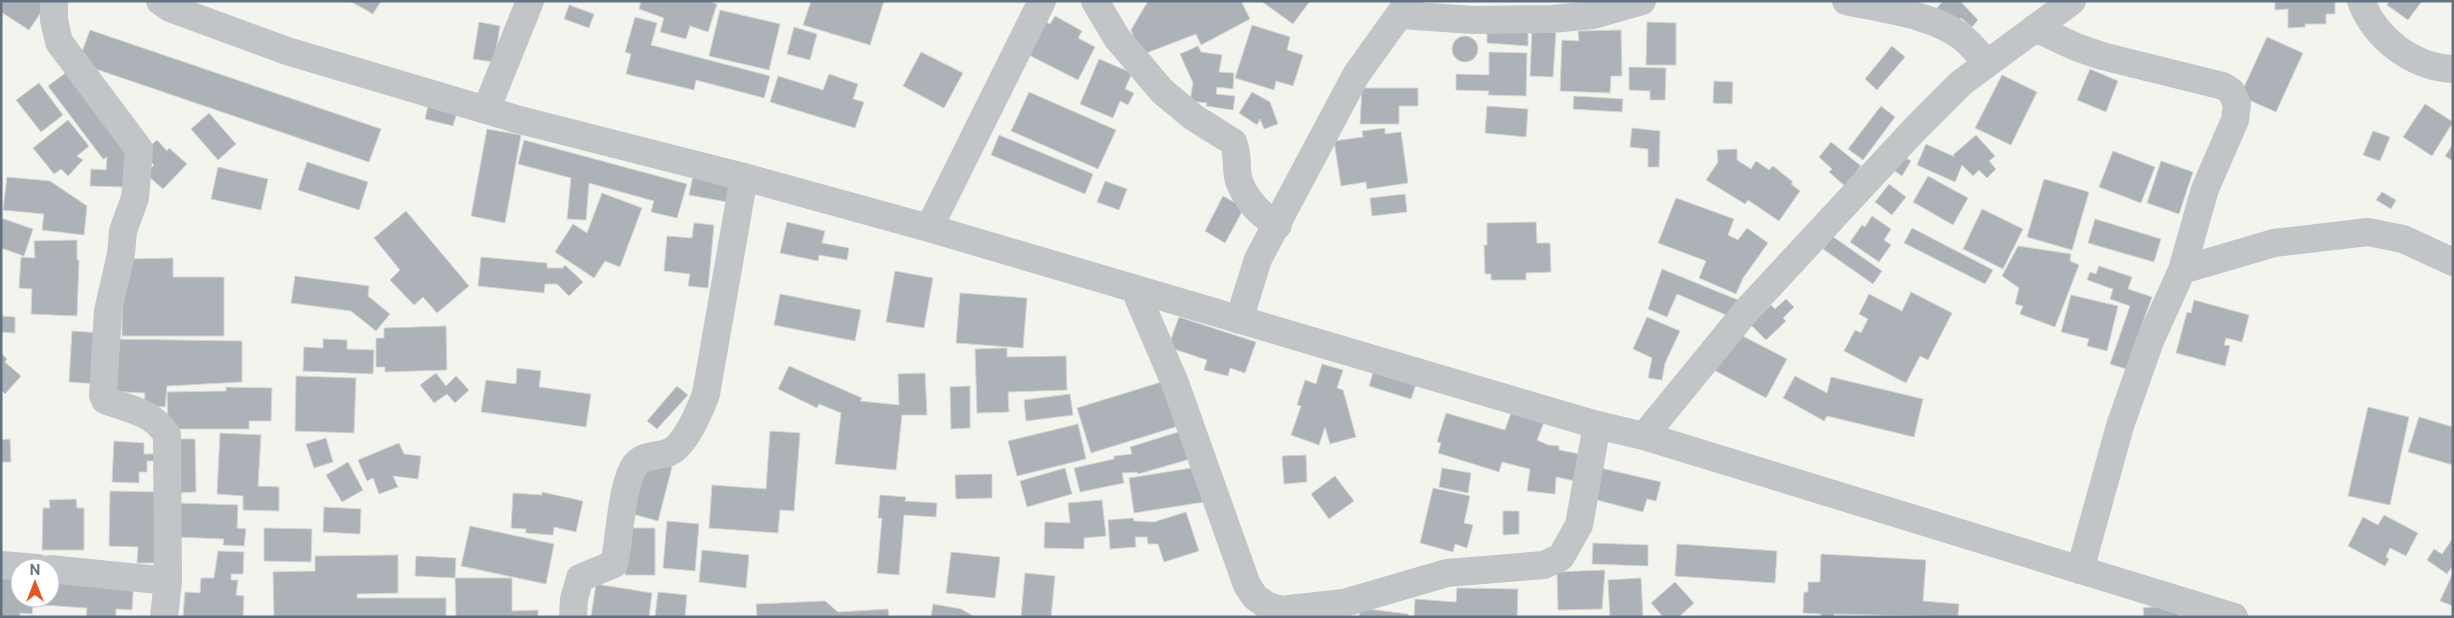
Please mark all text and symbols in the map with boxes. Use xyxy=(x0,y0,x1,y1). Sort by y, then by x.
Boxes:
north arrow xyxy=(10,558,60,608)
text: N xyxy=(30,562,40,578)

